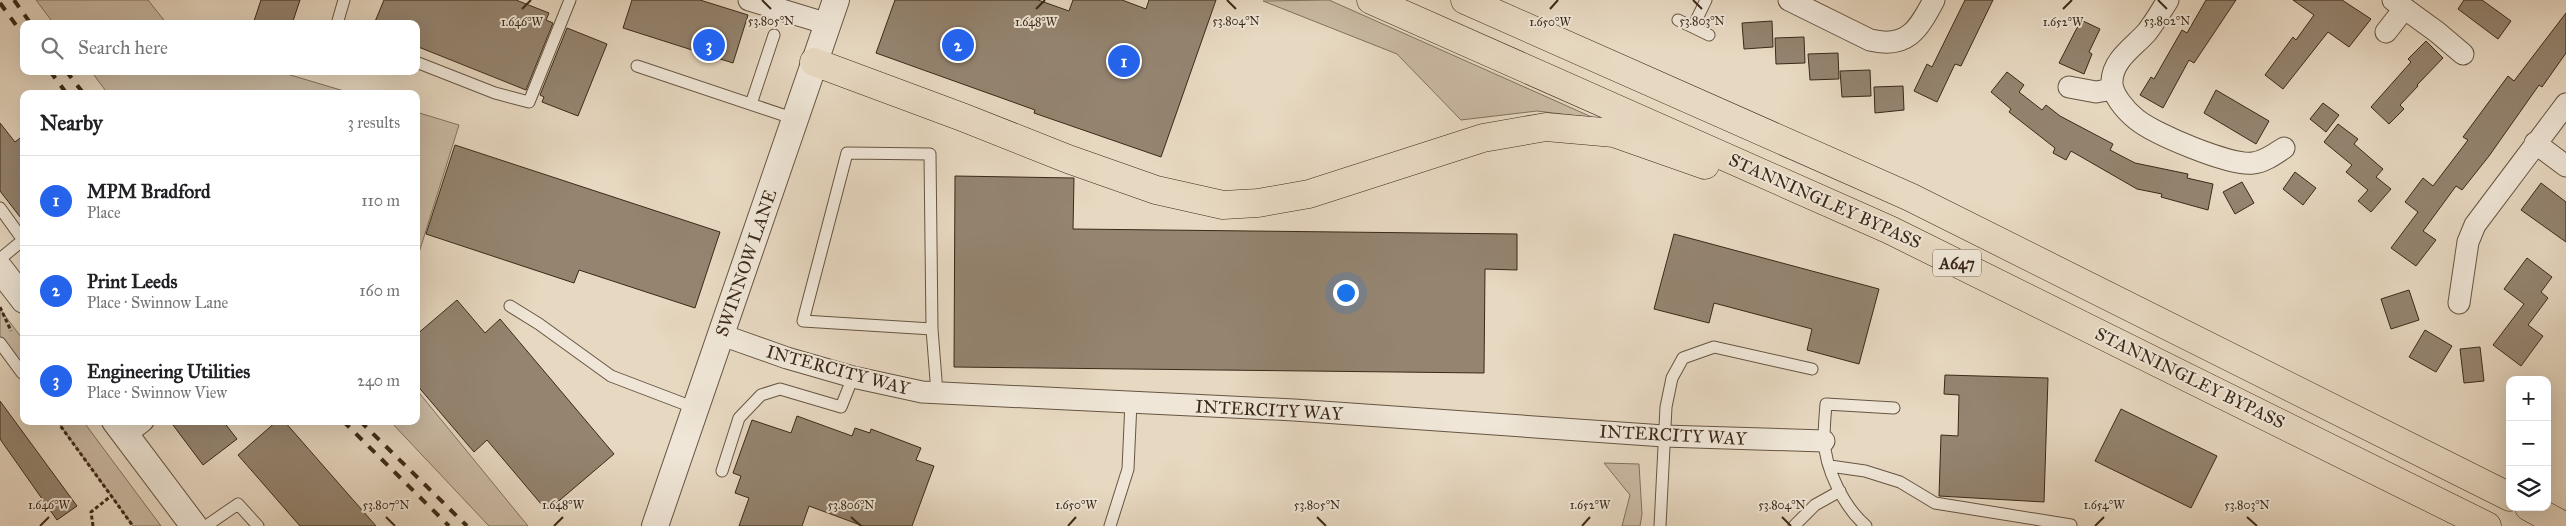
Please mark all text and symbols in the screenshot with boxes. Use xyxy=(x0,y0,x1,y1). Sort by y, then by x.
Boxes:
text: 53.805°N xyxy=(748,14,794,28)
text: 53.804°N xyxy=(1212,14,1260,28)
text: 53.803°N xyxy=(1679,14,1725,28)
text: 53.802°N xyxy=(2144,14,2190,28)
text: 1.646°W xyxy=(501,15,544,29)
text: 1.648°W xyxy=(1015,15,1058,29)
text: 1.650°W xyxy=(1529,15,1571,29)
text: 1.652°W xyxy=(2043,15,2084,29)
search box xyxy=(20,20,420,75)
pin: 3 xyxy=(693,26,725,64)
pin: 2 xyxy=(942,26,974,64)
icon: search xyxy=(38,34,66,62)
text: Search here xyxy=(78,36,168,59)
pin: 1 xyxy=(1108,42,1140,80)
text: Nearby xyxy=(40,110,103,136)
text: 3 results xyxy=(347,113,400,132)
street label: STANNINGLEY BYPASS xyxy=(1725,149,1925,253)
text: MPM Bradford xyxy=(87,180,211,203)
street label: SWINNOW LANE xyxy=(711,187,782,339)
text: 1 xyxy=(53,191,59,210)
text: 110 m xyxy=(361,191,400,210)
text: Place xyxy=(87,203,121,222)
road number: A647 xyxy=(1933,250,1981,276)
text: Print Leeds xyxy=(87,270,177,293)
your location xyxy=(1333,280,1359,306)
text: 2 xyxy=(52,281,60,300)
text: 160 m xyxy=(359,281,400,300)
text: Place · Swinnow Lane xyxy=(87,293,228,312)
street label: STANNINGLEY BYPASS xyxy=(2092,322,2288,434)
street label: INTERCITY WAY xyxy=(764,340,913,400)
text: Engineering Utilities xyxy=(87,360,250,383)
text: 3 xyxy=(53,371,59,390)
text: 240 m xyxy=(357,371,400,390)
map controls xyxy=(2506,376,2551,511)
button: + xyxy=(2506,376,2551,421)
text: Place · Swinnow View xyxy=(87,383,227,402)
street label: INTERCITY WAY xyxy=(1195,395,1344,425)
street label: INTERCITY WAY xyxy=(1599,420,1748,450)
button: − xyxy=(2506,421,2551,466)
button: layers xyxy=(2506,466,2551,511)
text: 1.646°W xyxy=(28,498,71,512)
text: 53.807°N xyxy=(362,498,410,512)
text: 1.648°W xyxy=(542,498,585,512)
text: 53.806°N xyxy=(828,498,874,512)
text: 1.650°W xyxy=(1055,498,1097,512)
text: 53.805°N xyxy=(1294,498,1340,512)
text: 1.652°W xyxy=(1570,498,1611,512)
text: 53.804°N xyxy=(1758,498,1806,512)
text: 1.654°W xyxy=(2083,498,2125,512)
text: 53.803°N xyxy=(2224,498,2270,512)

